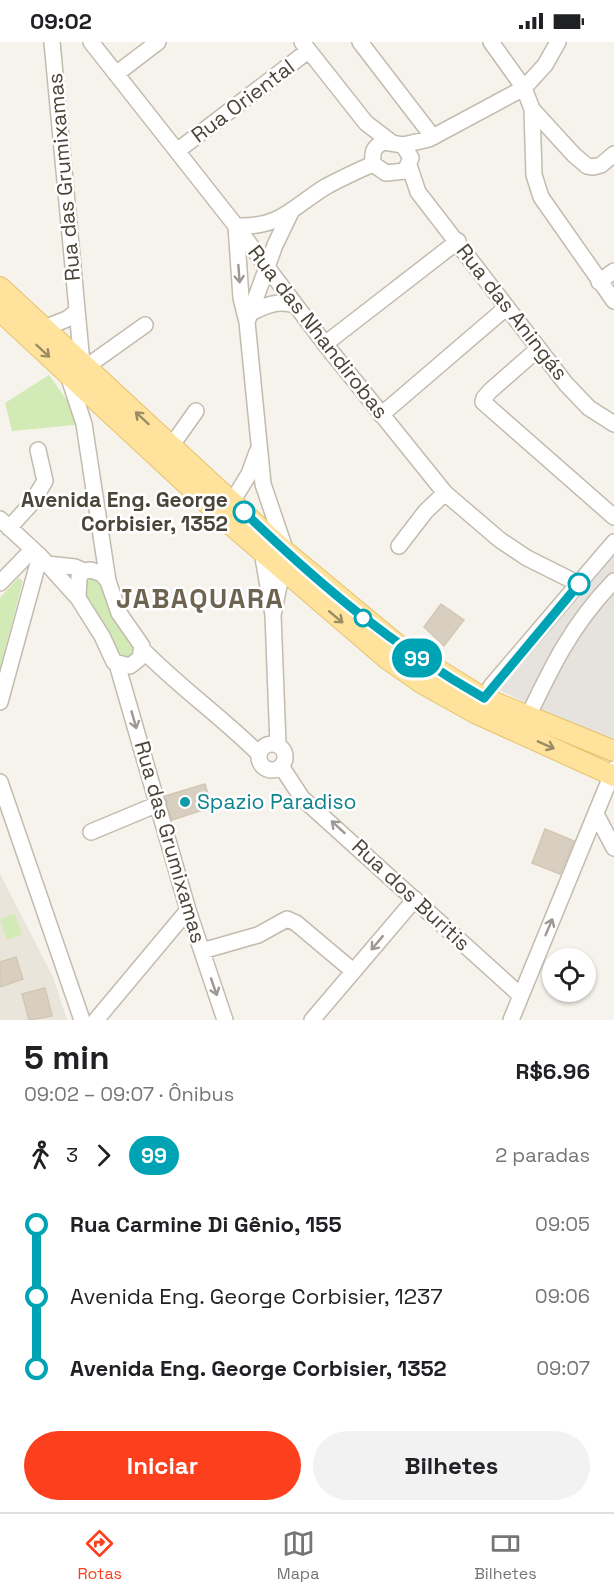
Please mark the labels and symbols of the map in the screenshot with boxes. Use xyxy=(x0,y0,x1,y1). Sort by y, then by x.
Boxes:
street label: Rua Oriental xyxy=(186,53,300,148)
street label: Rua das Grumixamas xyxy=(41,72,86,282)
street label: Rua das Aningás xyxy=(451,238,574,385)
street label: Rua das Nhandirobas xyxy=(242,239,395,424)
one-way arrow xyxy=(234,264,245,284)
one-way arrow xyxy=(35,344,50,358)
one-way arrow xyxy=(134,411,149,425)
place label: Avenida Eng. George Corbisier, 1352 xyxy=(21,486,228,537)
marker: Avenida Eng. George Corbisier, 1352 xyxy=(233,501,255,523)
unlabelled marker xyxy=(568,573,590,595)
district label: JABAQUARA xyxy=(116,581,284,616)
unlabelled marker xyxy=(354,609,372,627)
one-way arrow xyxy=(328,610,343,624)
line badge: 99 xyxy=(390,638,444,678)
one-way arrow xyxy=(129,710,140,729)
street label: Rua das Grumixamas xyxy=(129,738,212,946)
one-way arrow xyxy=(536,740,554,751)
place label: Spazio Paradiso xyxy=(197,788,356,815)
marker: Spazio Paradiso xyxy=(178,795,192,809)
one-way arrow xyxy=(331,820,346,834)
street label: Rua dos Buritis xyxy=(346,833,476,956)
one-way arrow xyxy=(544,918,555,937)
one-way arrow xyxy=(370,935,384,950)
one-way arrow xyxy=(209,977,220,996)

